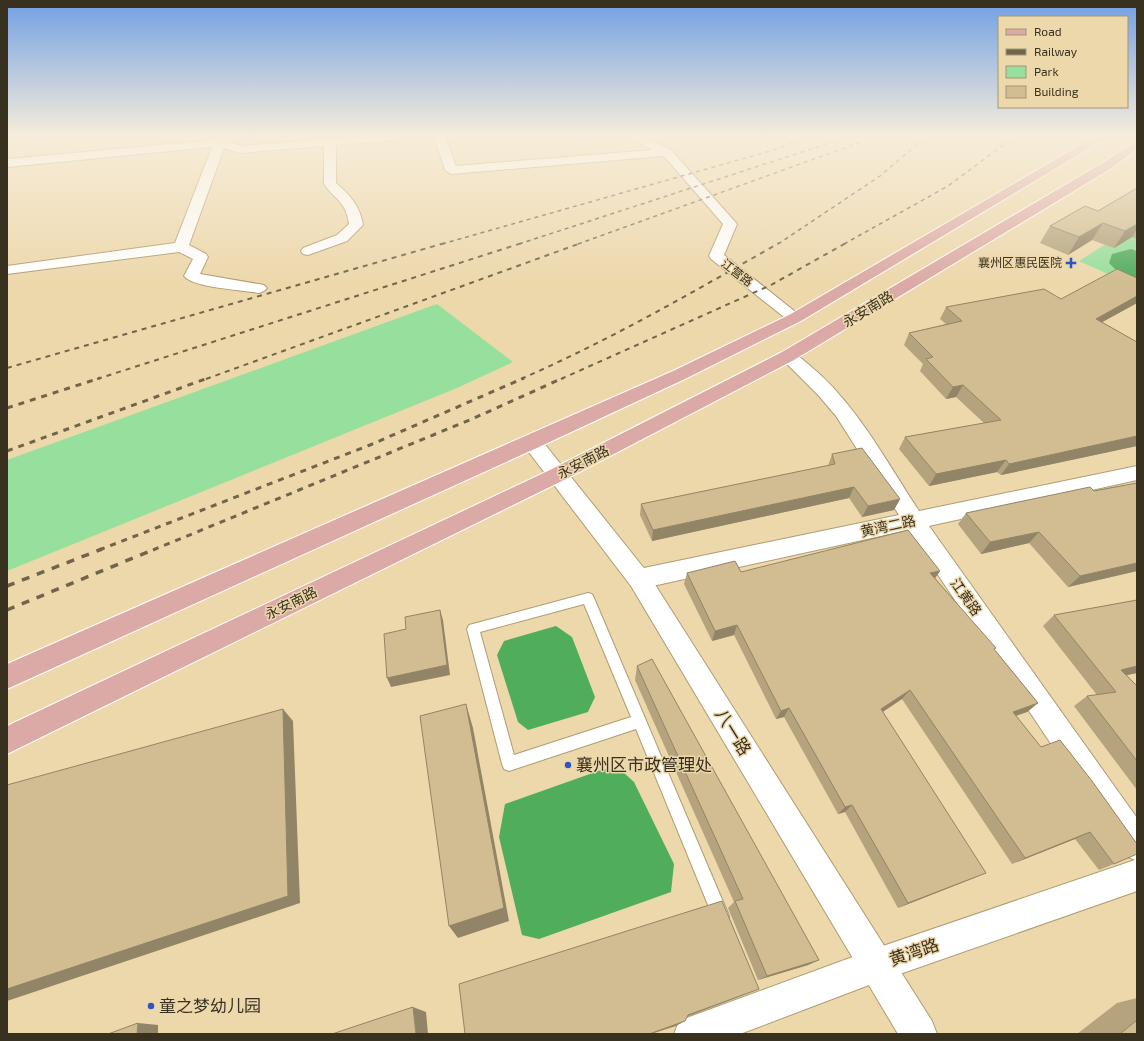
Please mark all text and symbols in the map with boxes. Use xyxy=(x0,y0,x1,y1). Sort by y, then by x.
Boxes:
legend xyxy=(998,16,1128,108)
text: Road xyxy=(1034,24,1062,38)
text: Railway xyxy=(1034,44,1078,58)
text: Park xyxy=(1034,64,1059,78)
text: Building xyxy=(1034,84,1079,98)
place label: 襄州区惠民医院 xyxy=(978,255,1062,269)
street label: 江营路 xyxy=(719,256,756,289)
marker: 襄州区惠民医院 xyxy=(1065,257,1077,269)
street label: 永安南路 xyxy=(839,287,896,330)
street label: 永安南路 xyxy=(554,441,612,482)
street label: 黄湾二路 xyxy=(859,511,917,540)
street label: 江黄路 xyxy=(947,575,985,619)
street label: 永安南路 xyxy=(262,583,320,622)
street label: 八一路 xyxy=(712,705,756,758)
place label: 襄州区市政管理处 xyxy=(576,754,712,774)
marker: 襄州区市政管理处 xyxy=(563,760,573,770)
street label: 黄湾路 xyxy=(886,933,941,969)
place label: 童之梦幼儿园 xyxy=(159,995,261,1015)
marker: 童之梦幼儿园 xyxy=(146,1001,156,1011)

